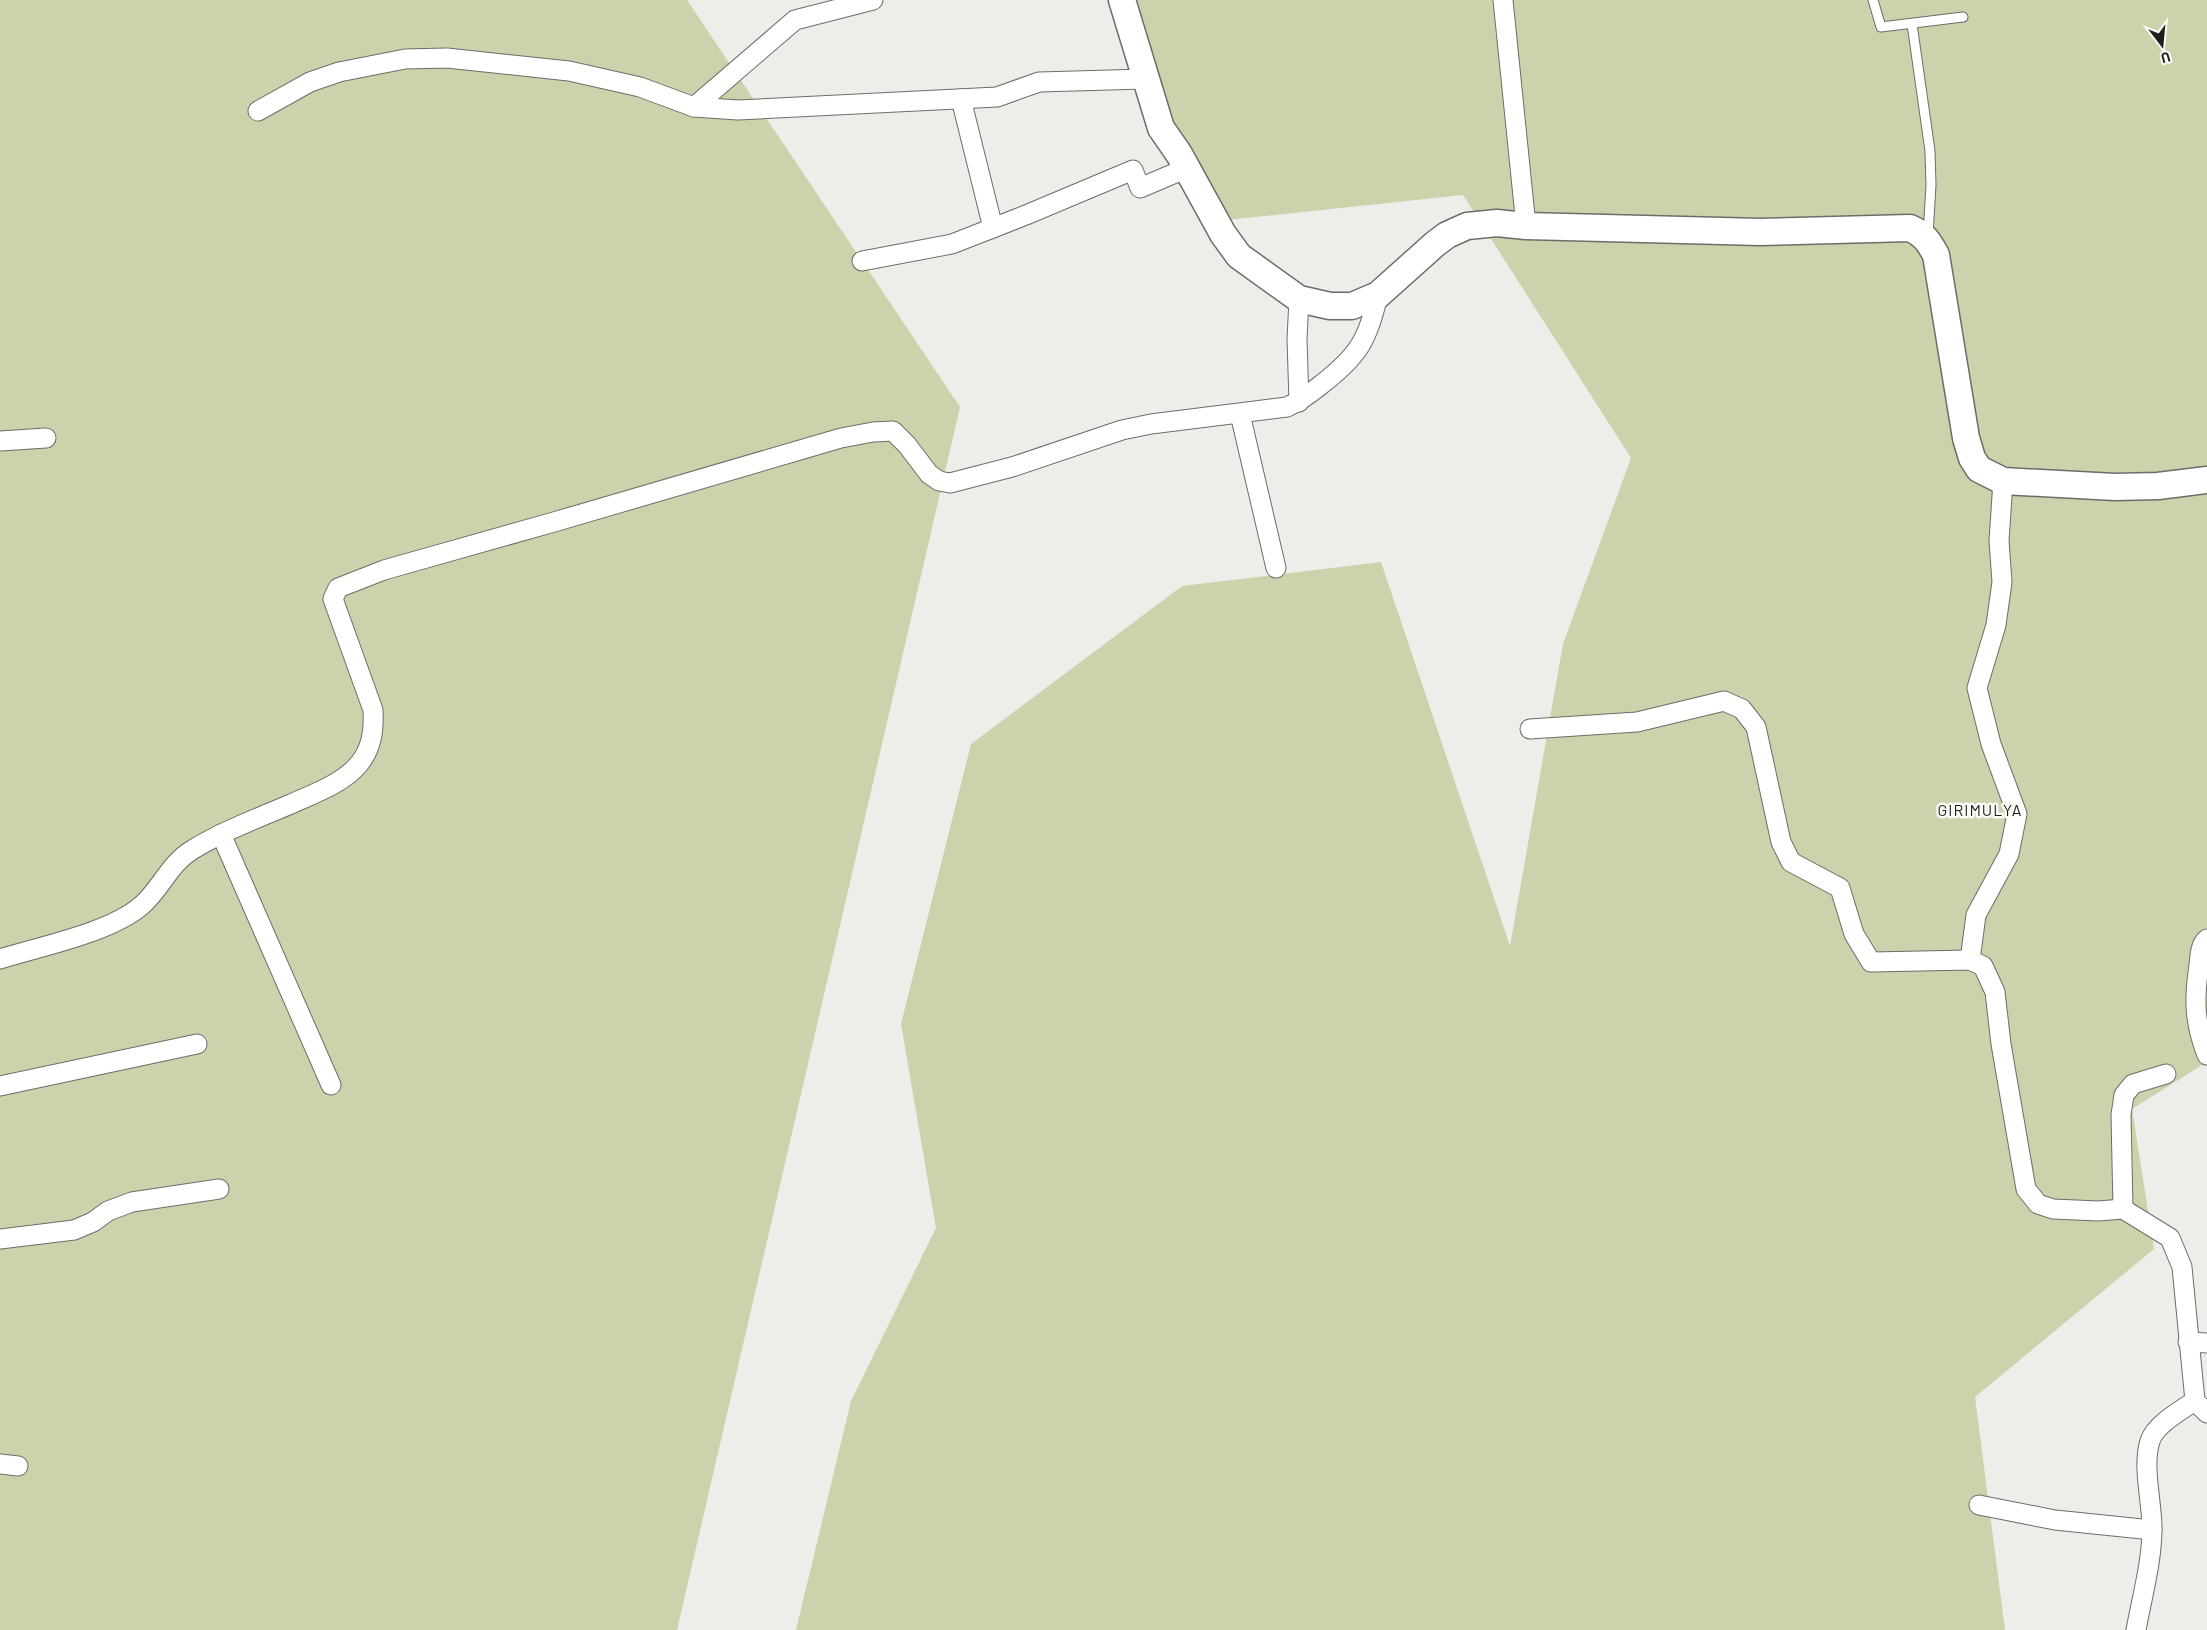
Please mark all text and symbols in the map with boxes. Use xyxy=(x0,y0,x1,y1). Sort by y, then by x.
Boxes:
north arrow xyxy=(2137,20,2187,70)
text: U xyxy=(2159,49,2172,67)
district label: GIRIMULYA xyxy=(1938,800,2022,819)

